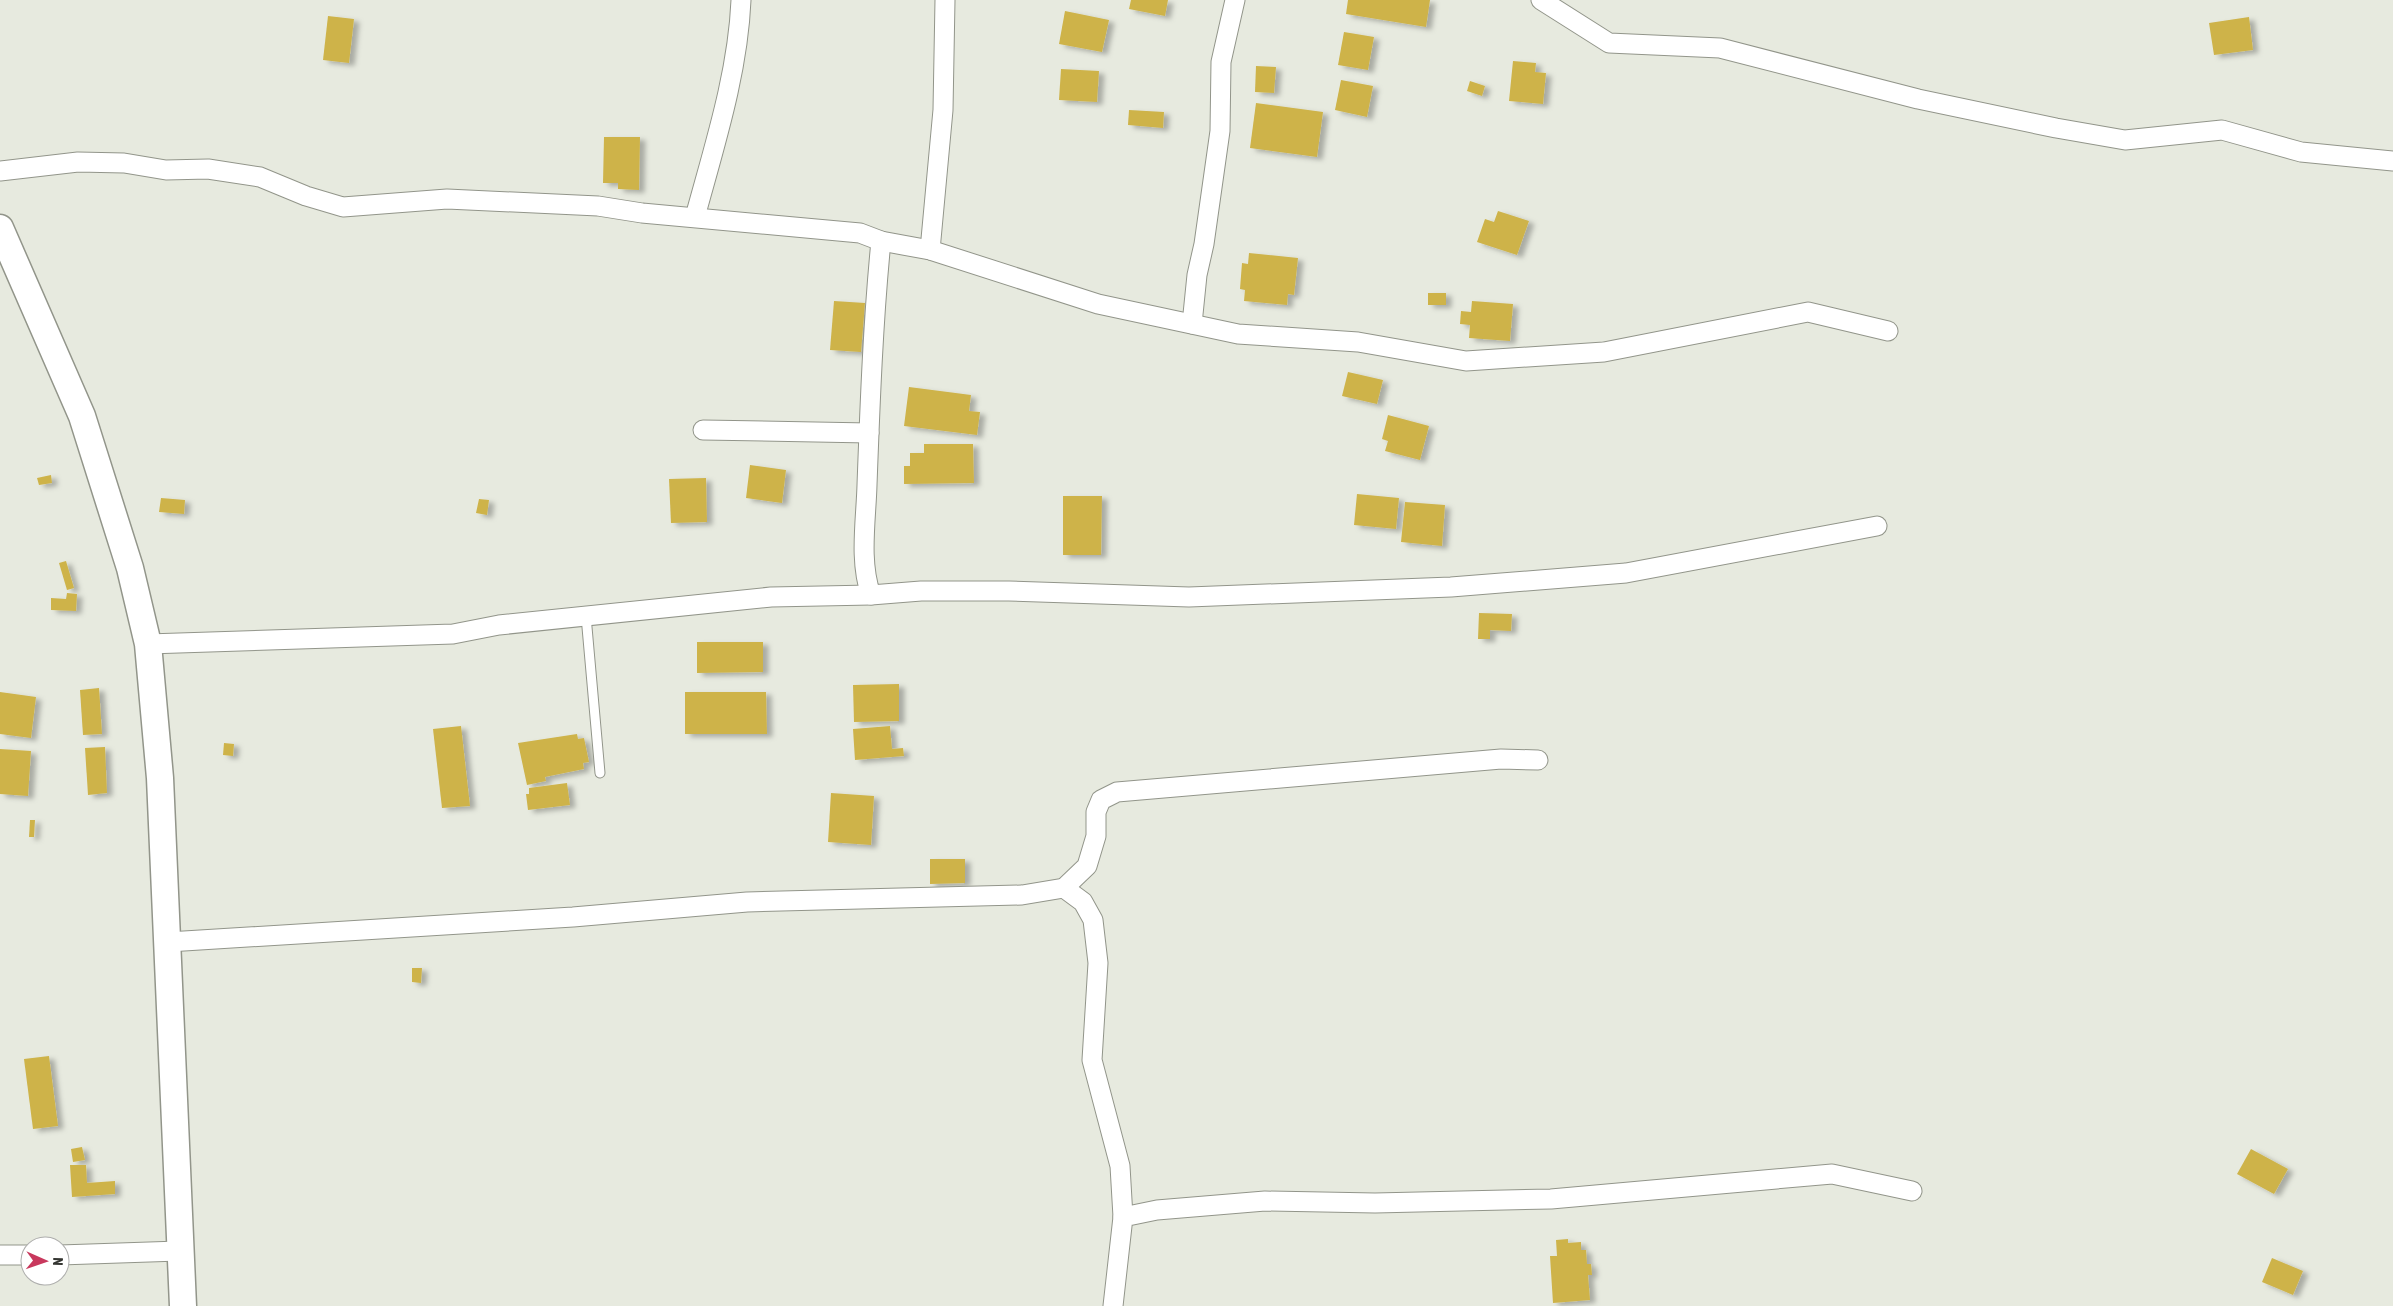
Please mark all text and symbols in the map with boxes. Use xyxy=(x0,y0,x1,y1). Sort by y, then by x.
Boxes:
north arrow xyxy=(20,1236,70,1286)
text: N xyxy=(50,1257,66,1266)

